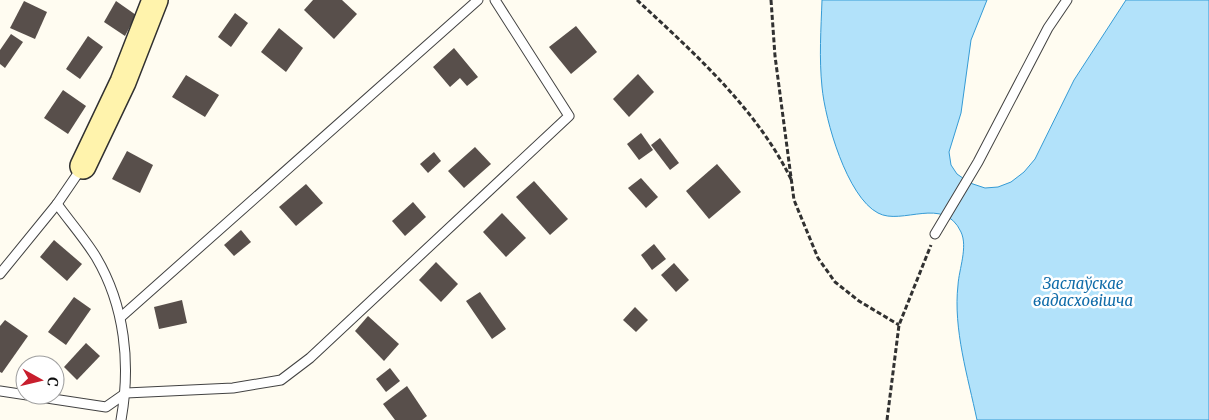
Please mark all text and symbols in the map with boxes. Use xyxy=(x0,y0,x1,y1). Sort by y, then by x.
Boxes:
water label: Заслаўскае вадасховішча xyxy=(1033,274,1133,310)
north arrow xyxy=(15,355,65,405)
text: С xyxy=(43,376,62,388)

